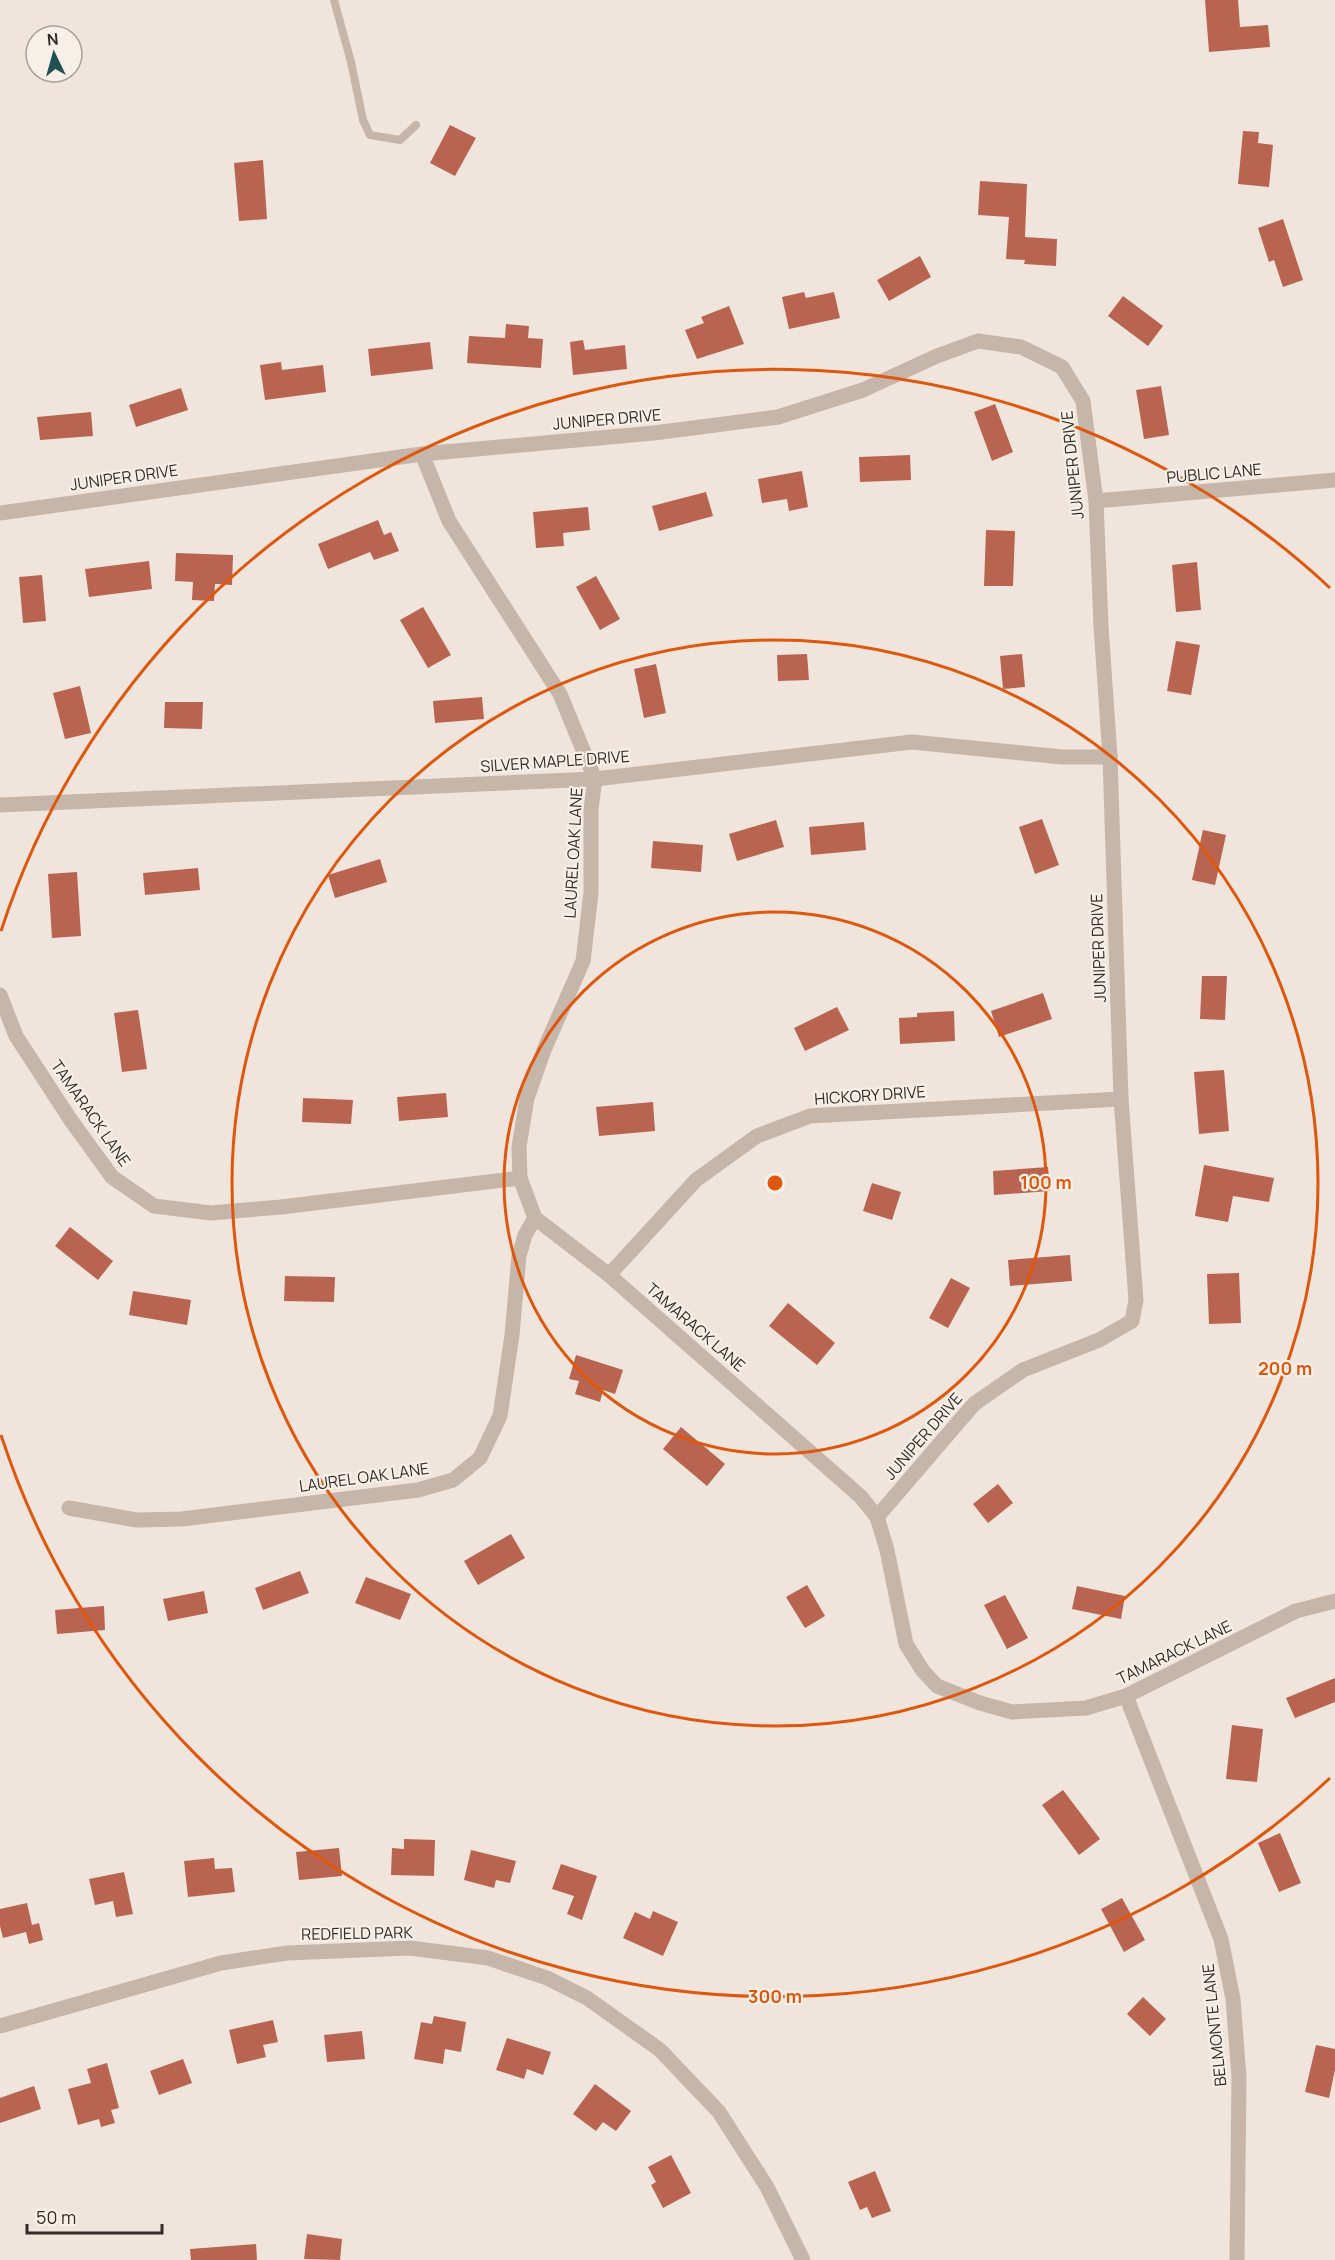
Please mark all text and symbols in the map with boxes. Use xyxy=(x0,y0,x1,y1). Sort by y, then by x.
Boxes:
north arrow xyxy=(24,24,84,84)
text: N xyxy=(46,28,59,51)
street label: JUNIPER DRIVE xyxy=(552,403,662,435)
street label: JUNIPER DRIVE xyxy=(1055,410,1089,520)
street label: PUBLIC LANE xyxy=(1165,458,1263,488)
street label: JUNIPER DRIVE xyxy=(69,459,179,495)
street label: SILVER MAPLE DRIVE xyxy=(480,745,630,777)
street label: LAUREL OAK LANE xyxy=(559,787,587,919)
street label: JUNIPER DRIVE xyxy=(1085,893,1111,1003)
street label: TAMARACK LANE xyxy=(46,1055,136,1171)
street label: HICKORY DRIVE xyxy=(814,1080,926,1110)
text: 100 m xyxy=(1020,1170,1072,1194)
centre of rings xyxy=(765,1173,785,1193)
street label: TAMARACK LANE xyxy=(642,1278,750,1376)
text: 200 m xyxy=(1258,1356,1312,1380)
street label: JUNIPER DRIVE xyxy=(879,1388,967,1484)
street label: LAUREL OAK LANE xyxy=(298,1457,430,1497)
street label: TAMARACK LANE xyxy=(1113,1615,1235,1689)
street label: REDFIELD PARK xyxy=(301,1921,413,1945)
street label: BELMONTE LANE xyxy=(1197,1963,1231,2087)
text: 300 m xyxy=(748,1984,802,2008)
scale bar xyxy=(27,2197,162,2235)
text: 50 m xyxy=(36,2205,76,2229)

